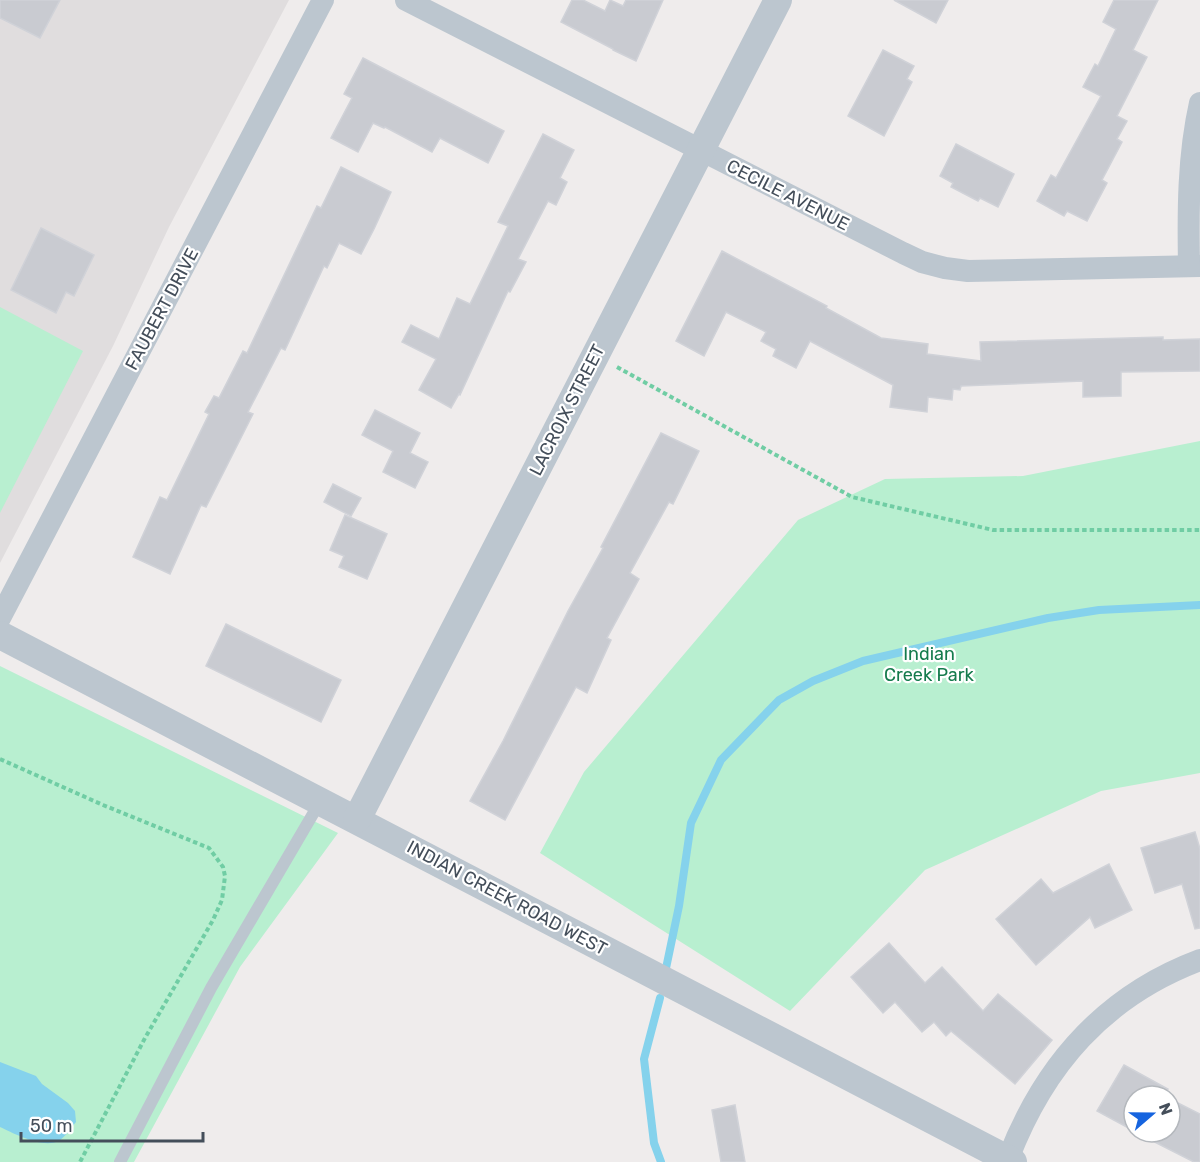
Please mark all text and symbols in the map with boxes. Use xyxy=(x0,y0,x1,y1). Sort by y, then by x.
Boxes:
street label: CECILE AVENUE xyxy=(723,155,853,235)
street label: FAUBERT DRIVE xyxy=(121,244,203,374)
street label: LACROIX STREET xyxy=(524,341,610,479)
park label: Indian Creek Park xyxy=(884,643,975,686)
street label: INDIAN CREEK ROAD WEST xyxy=(403,836,611,960)
north arrow xyxy=(1122,1084,1182,1144)
text: N xyxy=(1155,1100,1177,1118)
scale bar xyxy=(21,1105,202,1143)
text: 50 m xyxy=(30,1115,73,1137)

